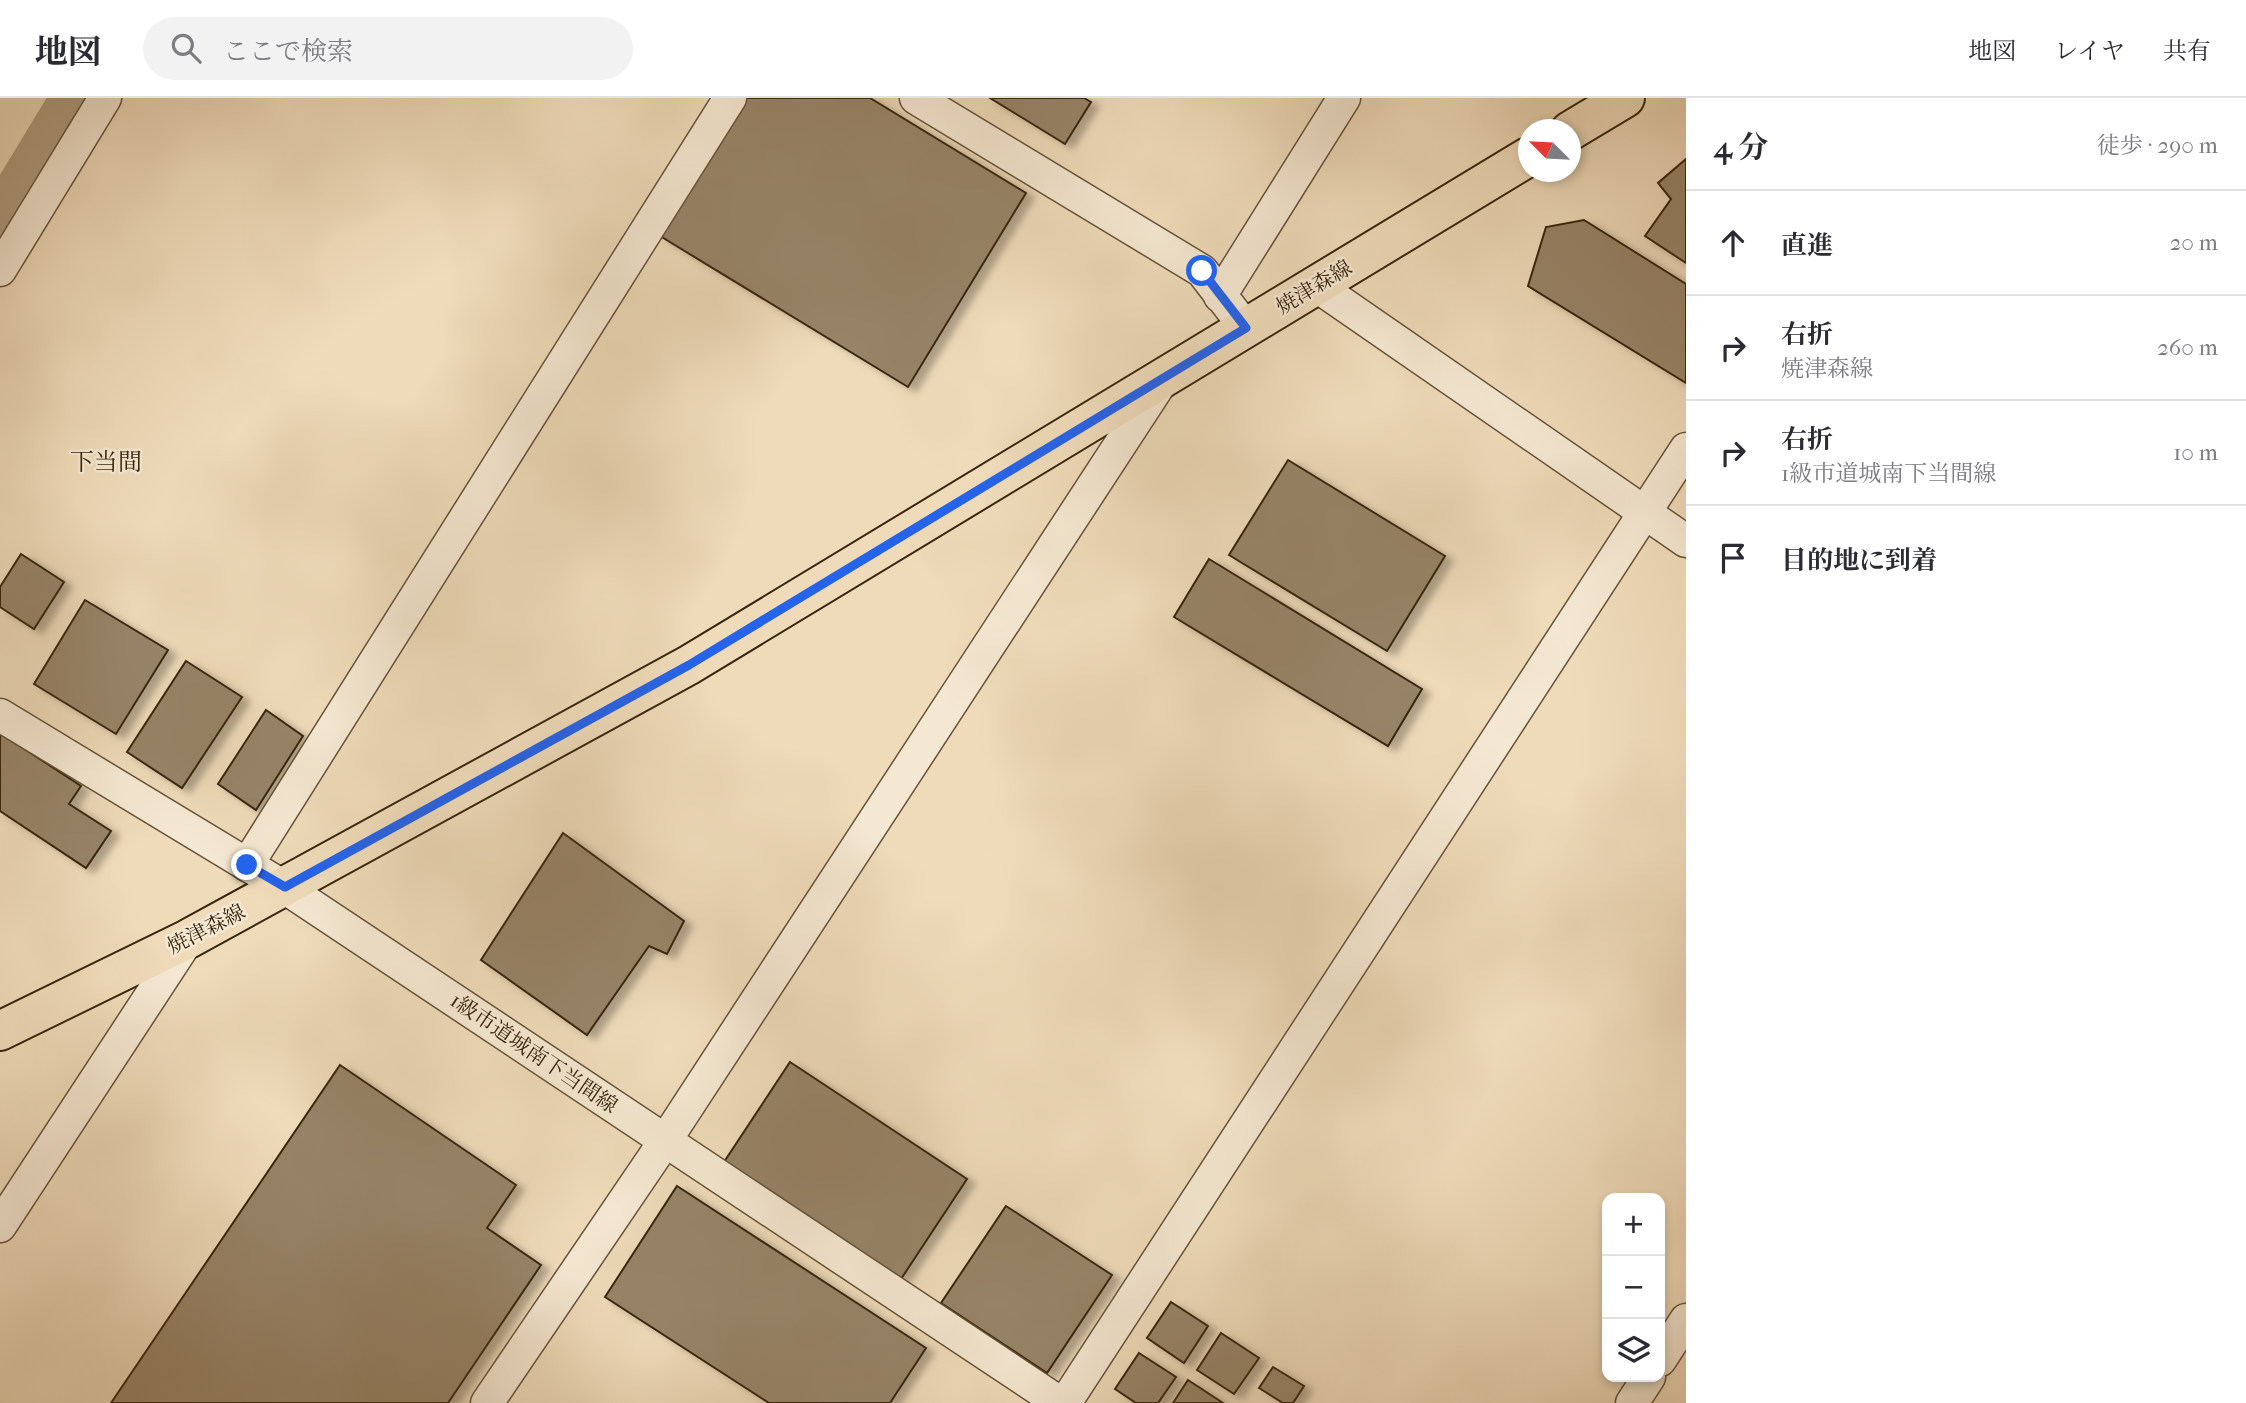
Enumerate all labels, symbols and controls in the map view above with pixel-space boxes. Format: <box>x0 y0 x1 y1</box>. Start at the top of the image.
search box <box>143 17 633 80</box>
icon: search <box>167 29 205 67</box>
text: 地図 <box>35 33 101 72</box>
text: ここで検索 <box>223 36 353 67</box>
text: 地図 <box>1968 37 2016 65</box>
text: レイヤ <box>2054 37 2125 65</box>
text: 共有 <box>2163 37 2211 65</box>
north arrow <box>1518 119 1581 182</box>
text: 4 分 <box>1714 130 1768 165</box>
text: 徒歩 · 290 m <box>2097 132 2218 159</box>
icon: ahead <box>1714 224 1752 262</box>
text: 20 m <box>2169 229 2218 256</box>
text: 直進 <box>1781 230 1833 261</box>
route start <box>1186 255 1217 286</box>
street label: 焼津森線 <box>1272 255 1356 319</box>
text: 右折 <box>1781 319 1833 350</box>
icon: right <box>1714 329 1752 367</box>
text: 260 m <box>2157 334 2218 361</box>
text: 焼津森線 <box>1781 355 1873 382</box>
text: 右折 <box>1781 424 1833 455</box>
icon: right <box>1714 434 1752 472</box>
text: 10 m <box>2173 439 2218 466</box>
district label: 下当間 <box>70 448 142 476</box>
text: 1級市道城南下当間線 <box>1781 460 1996 487</box>
icon: arrive <box>1714 539 1752 577</box>
text: 目的地に到着 <box>1781 545 1937 576</box>
route end <box>231 849 262 880</box>
street label: 焼津森線 <box>163 899 249 959</box>
street label: 1級市道城南下当間線 <box>446 988 622 1118</box>
map controls <box>1602 1193 1665 1382</box>
button: + <box>1602 1193 1665 1256</box>
button: − <box>1602 1256 1665 1319</box>
button: layers <box>1602 1319 1665 1382</box>

